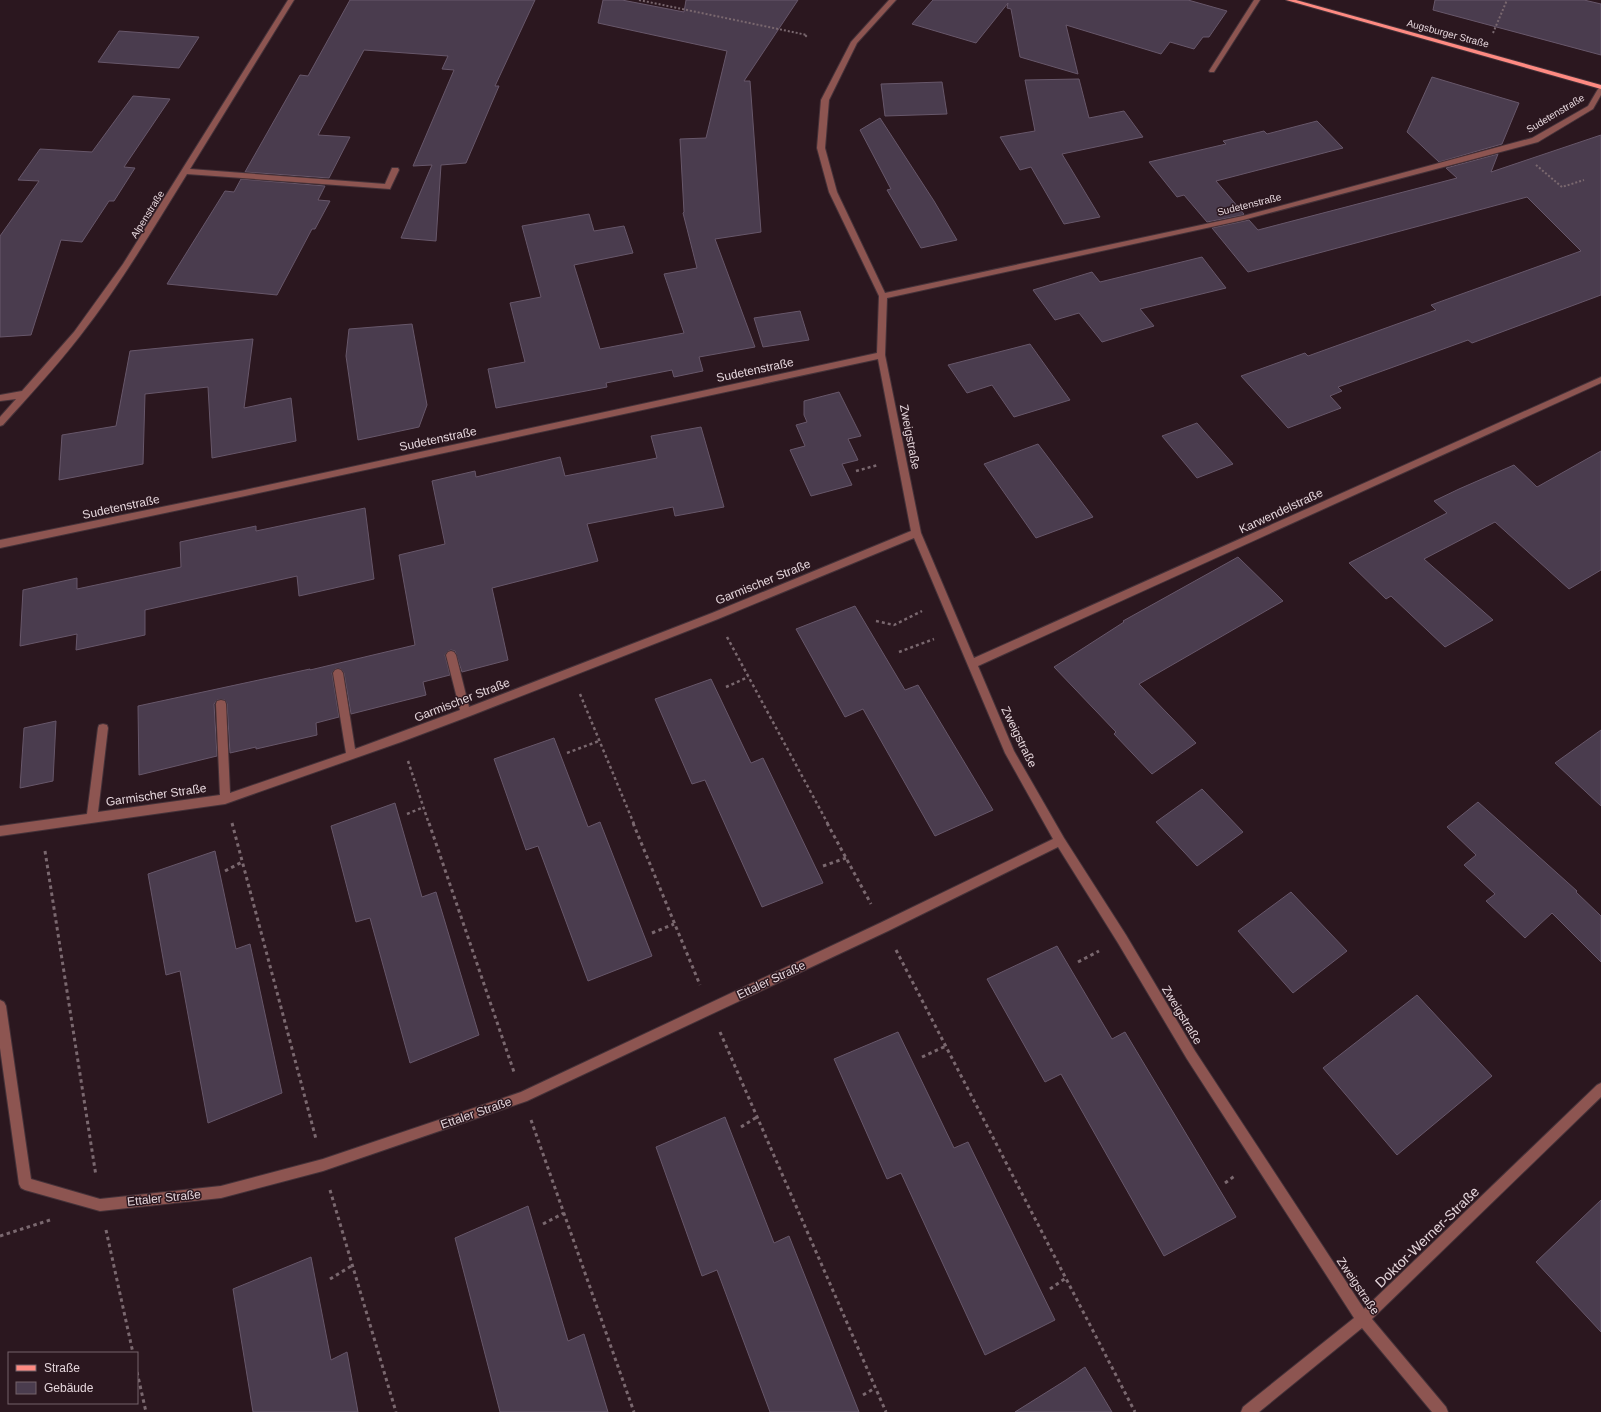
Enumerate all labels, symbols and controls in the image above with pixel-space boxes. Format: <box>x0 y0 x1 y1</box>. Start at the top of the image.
street label: Augsburger Straße <box>1406 17 1491 50</box>
street label: Sudetenstraße <box>1524 92 1587 135</box>
street label: Alpenstraße <box>128 188 167 240</box>
street label: Sudetenstraße <box>1216 191 1283 218</box>
street label: Sudetenstraße <box>715 355 795 385</box>
street label: Zweigstraße <box>897 403 923 471</box>
street label: Sudetenstraße <box>398 424 478 454</box>
street label: Karwendelstraße <box>1237 485 1325 537</box>
street label: Sudetenstraße <box>81 492 161 522</box>
street label: Garmischer Straße <box>713 556 813 607</box>
street label: Garmischer Straße <box>412 675 512 725</box>
street label: Zweigstraße <box>998 704 1040 770</box>
street label: Garmischer Straße <box>105 781 207 809</box>
street label: Ettaler Straße <box>734 958 808 1002</box>
street label: Zweigstraße <box>1159 983 1205 1047</box>
street label: Ettaler Straße <box>439 1094 514 1132</box>
street label: Doktor-Werner-Straße <box>1372 1183 1482 1291</box>
street label: Ettaler Straße <box>126 1187 202 1209</box>
street label: Zweigstraße <box>1334 1255 1382 1318</box>
legend <box>8 1352 138 1404</box>
text: Straße <box>44 1361 80 1375</box>
text: Gebäude <box>44 1381 94 1395</box>

